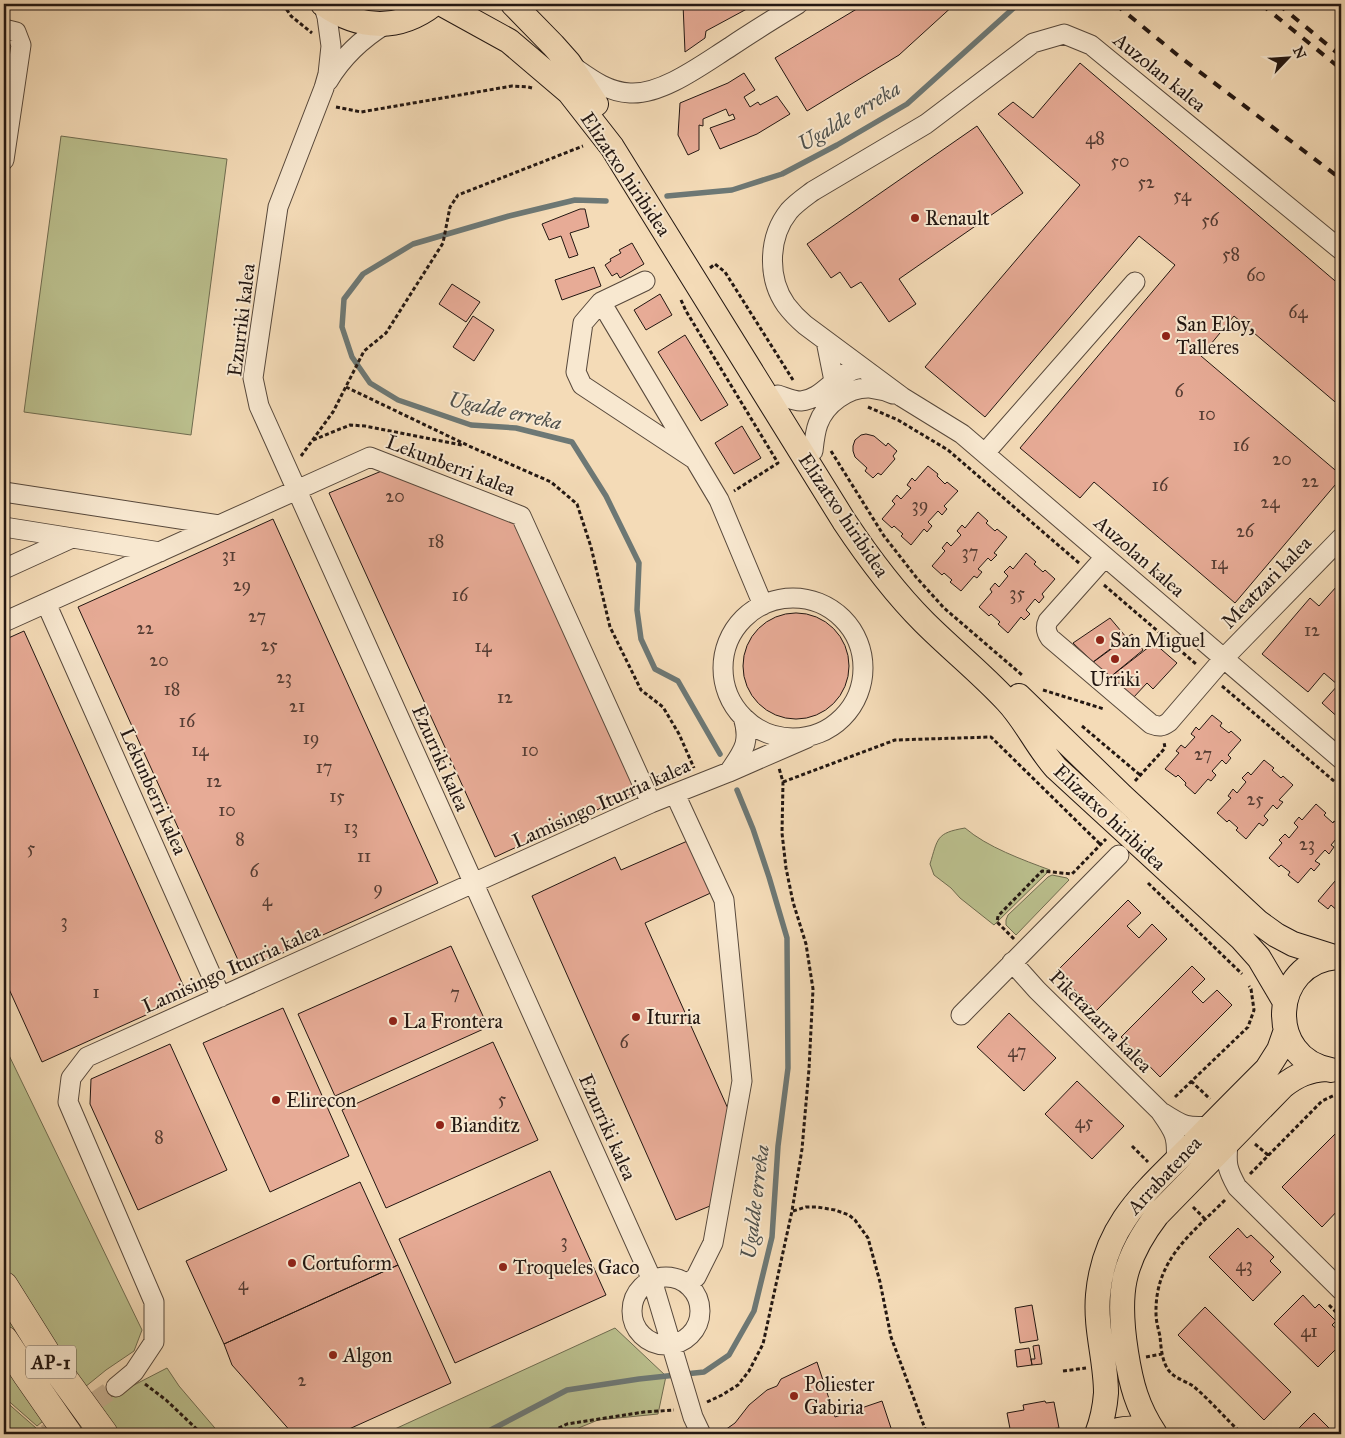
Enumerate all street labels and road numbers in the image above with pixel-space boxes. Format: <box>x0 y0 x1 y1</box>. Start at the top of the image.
street label: Auzolan kalea <box>1108 27 1212 117</box>
street label: Elizatxo hiribidea <box>576 107 677 241</box>
street label: Ezurriki kalea <box>222 262 260 378</box>
street label: Lekunberri kalea <box>383 429 519 501</box>
street label: Elizatxo hiribidea <box>794 448 895 582</box>
street label: Auzolan kalea <box>1089 510 1191 602</box>
street label: Meatzari kalea <box>1216 530 1316 633</box>
street label: Ezurriki kalea <box>407 701 475 815</box>
street label: Lekunberri kalea <box>115 724 193 859</box>
street label: Lamisingo Iturria kalea <box>508 753 694 854</box>
street label: Elizatxo hiribidea <box>1049 759 1171 875</box>
street label: Lamisingo Iturria kalea <box>138 918 324 1019</box>
street label: Piketazarra kalea <box>1045 965 1158 1078</box>
street label: Ezurriki kalea <box>574 1070 642 1184</box>
street label: Arrabatenea <box>1121 1131 1207 1220</box>
road number: AP-1 <box>26 1345 76 1378</box>

